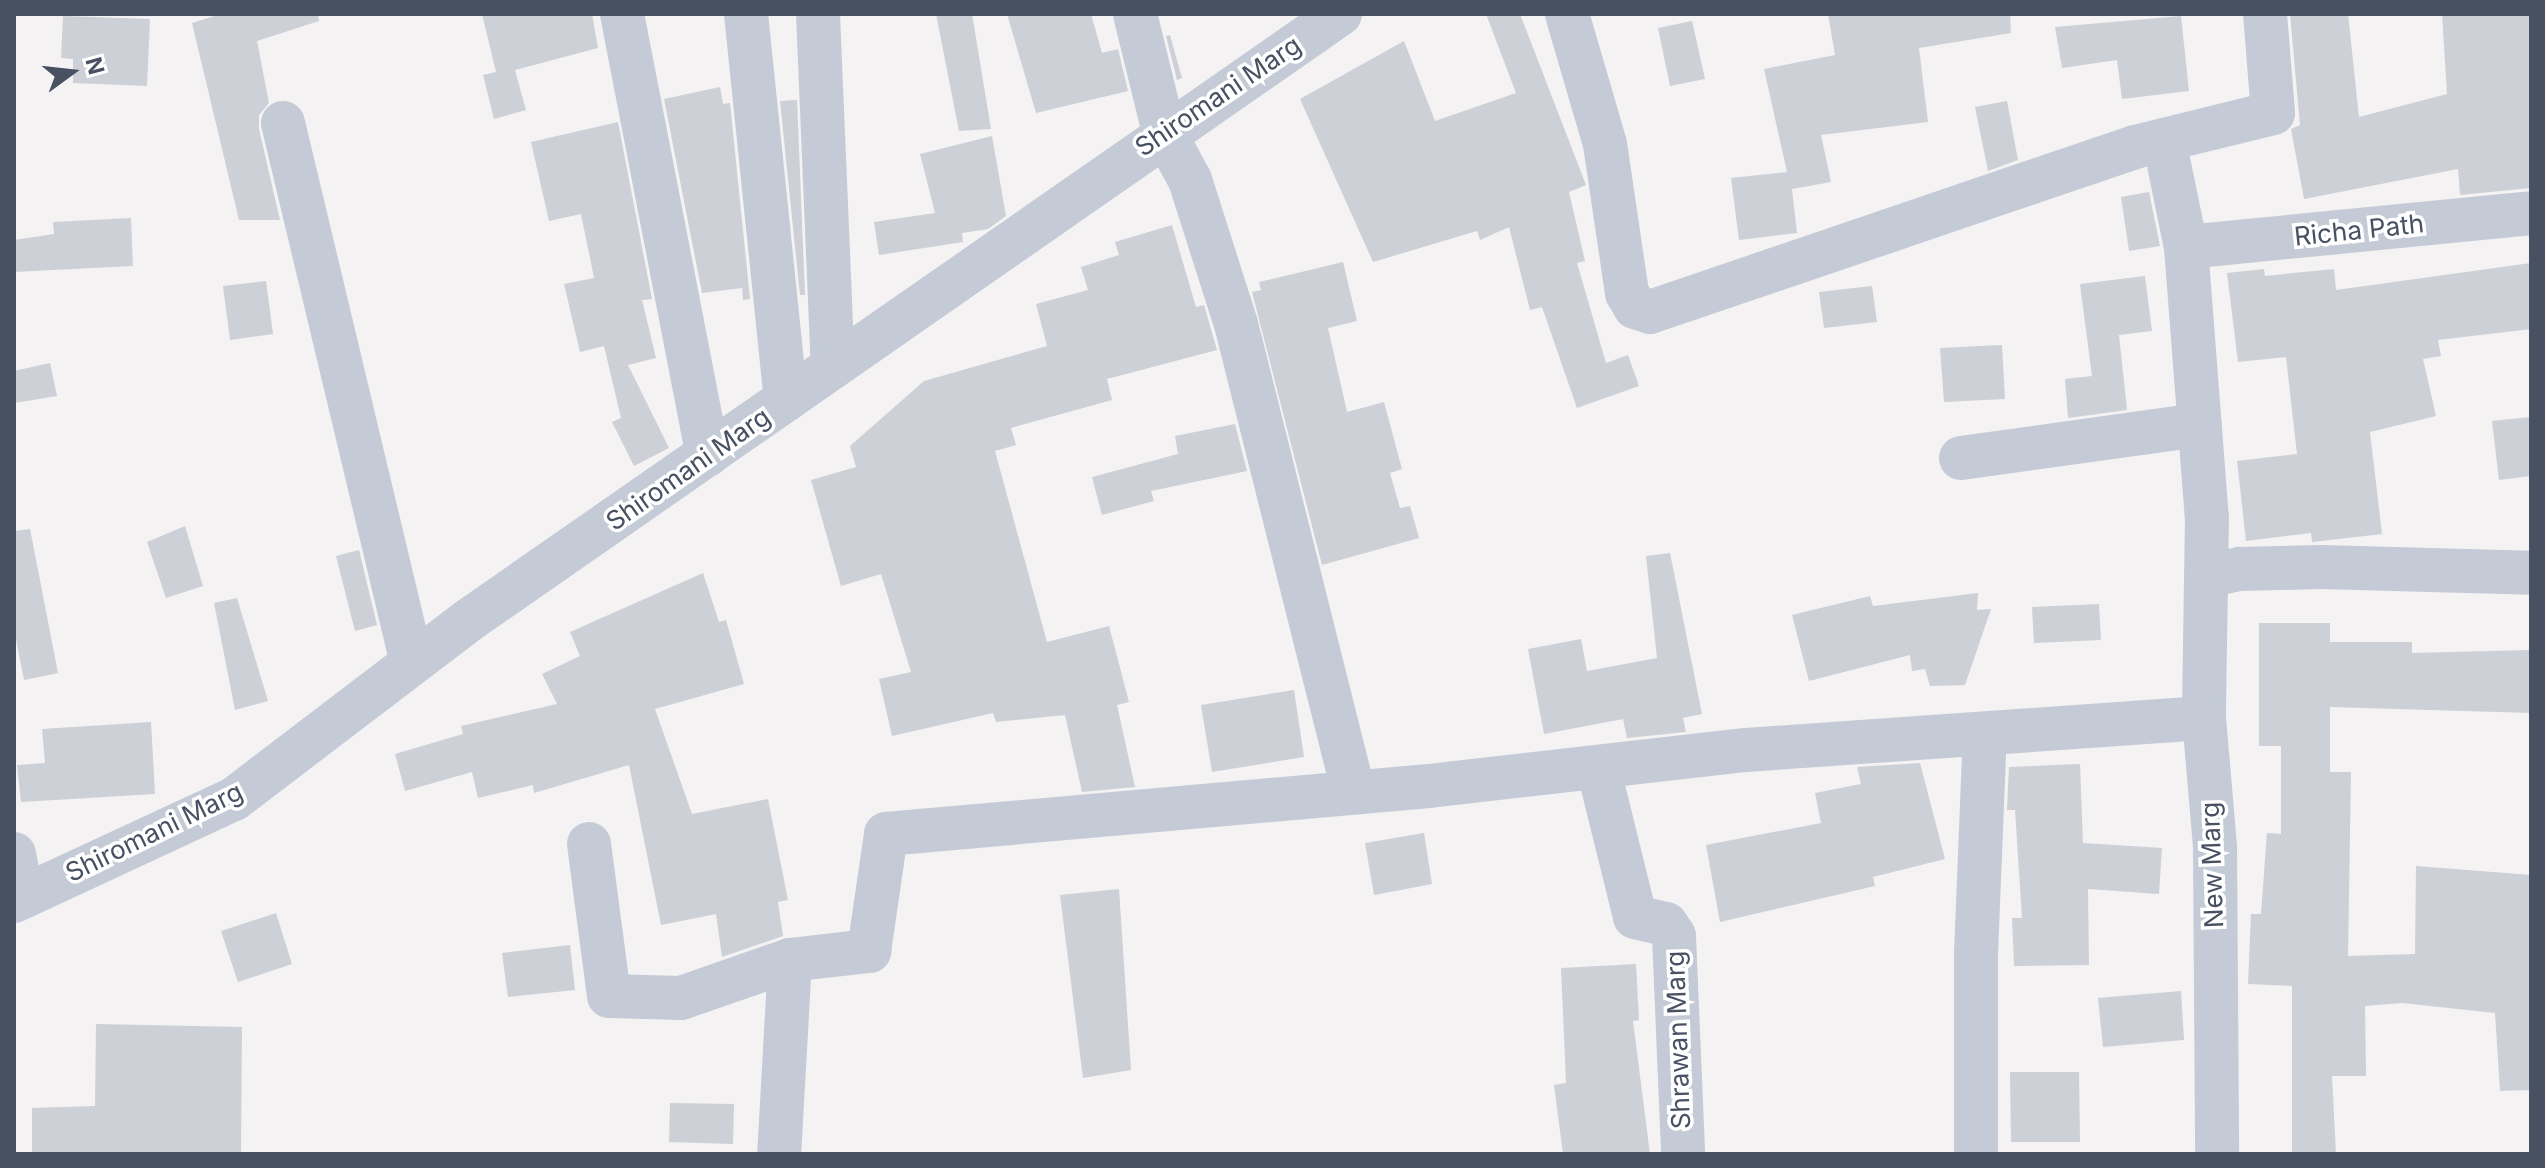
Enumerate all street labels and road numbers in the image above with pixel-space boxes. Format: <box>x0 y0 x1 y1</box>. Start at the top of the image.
street label: Shiromani Marg <box>1129 29 1307 163</box>
street label: Richa Path <box>2293 208 2425 252</box>
street label: Shiromani Marg <box>600 401 776 537</box>
street label: Shiromani Marg <box>60 776 248 888</box>
street label: New Marg <box>2194 801 2230 929</box>
street label: Shrawan Marg <box>1659 950 1697 1130</box>

